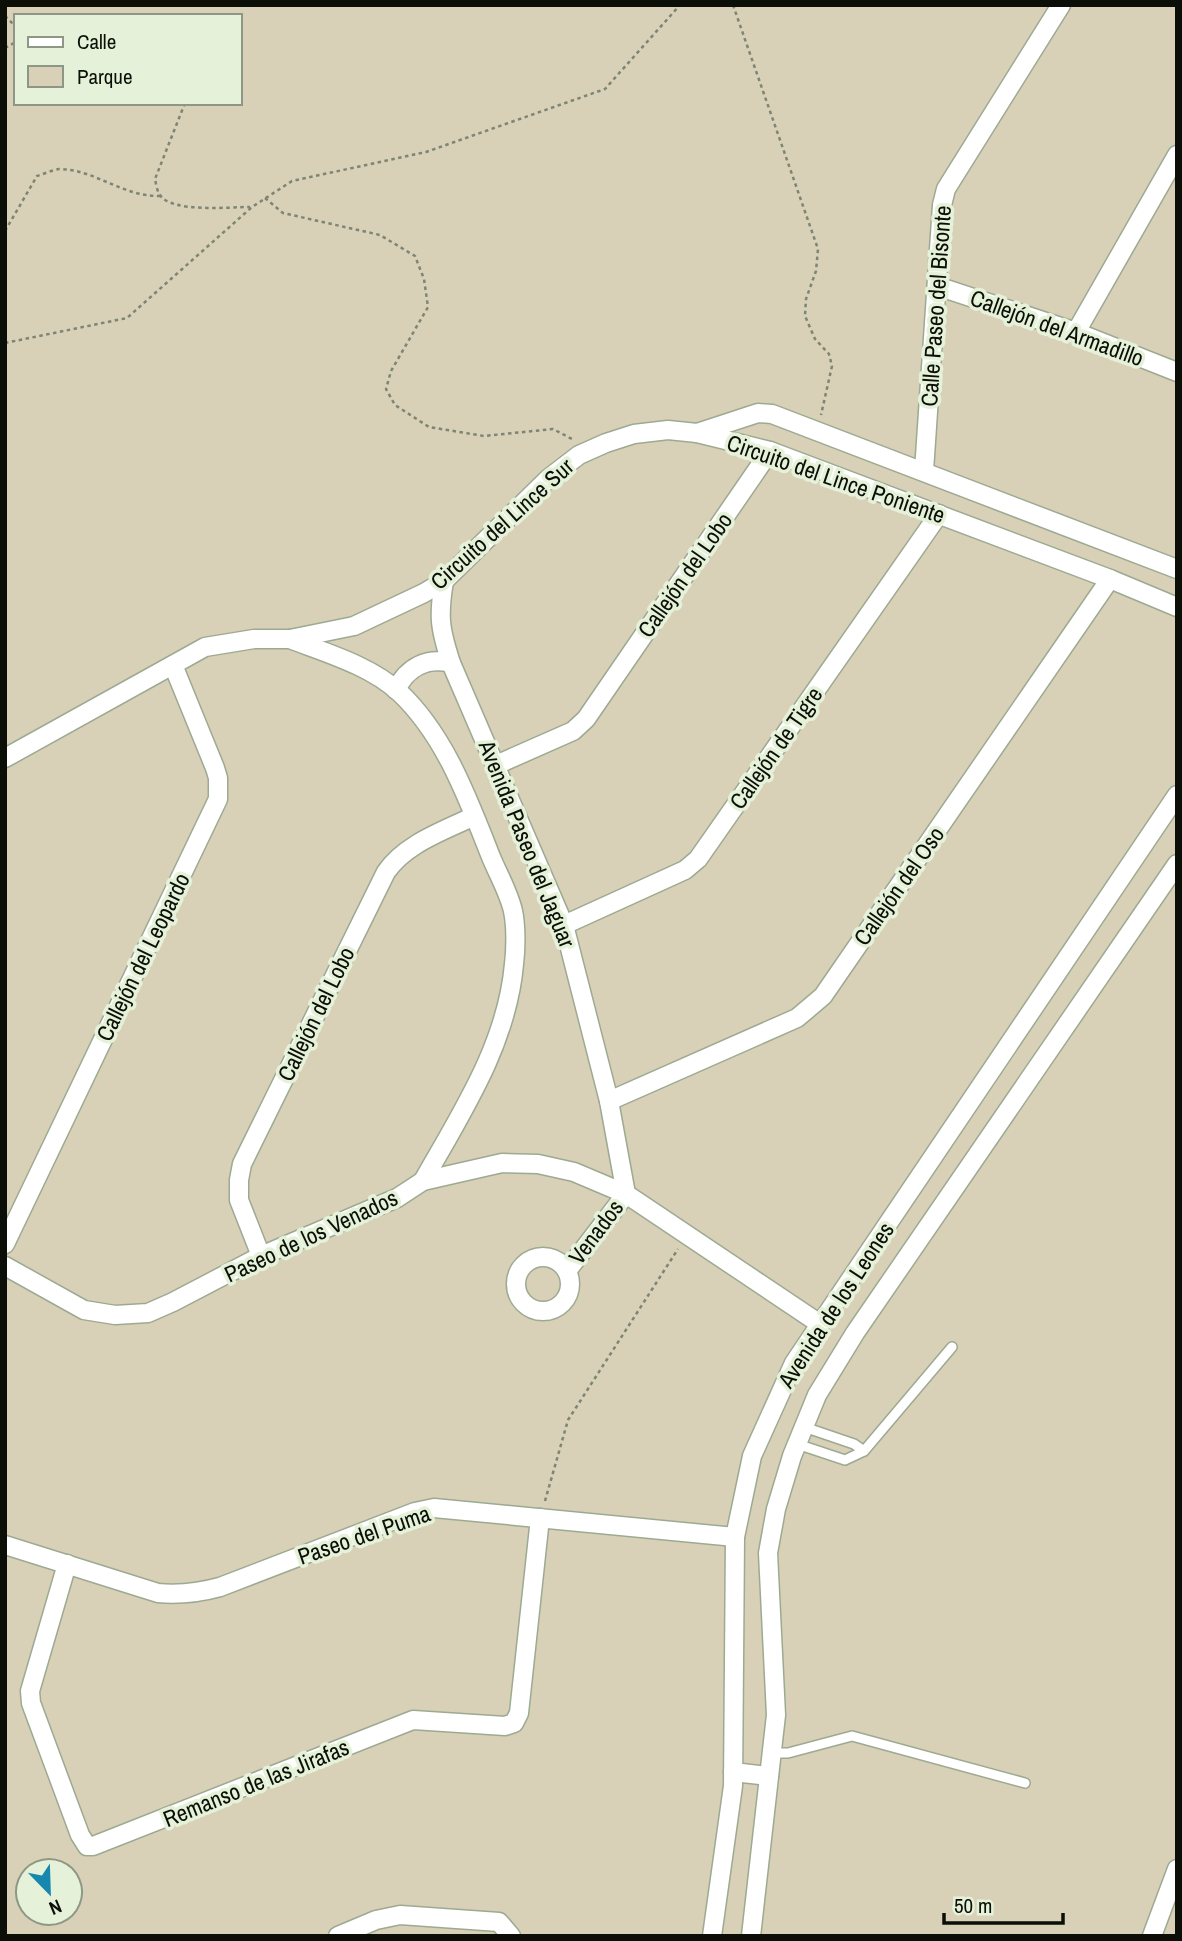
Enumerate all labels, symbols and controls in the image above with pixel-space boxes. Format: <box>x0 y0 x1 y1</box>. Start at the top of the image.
legend <box>14 14 242 105</box>
text: Calle <box>77 27 116 56</box>
text: Parque <box>77 62 133 91</box>
street label: Calle Paseo del Bisonte <box>913 204 958 407</box>
street label: Callejón del Armadillo <box>966 282 1148 373</box>
street label: Circuito del Lince Poniente <box>723 427 949 530</box>
street label: Circuito del Lince Sur <box>424 451 580 596</box>
street label: Callejón del Lobo <box>630 506 739 643</box>
street label: Callejón de Tigre <box>722 680 829 815</box>
street label: Avenida Paseo del Jaguar <box>471 735 583 953</box>
street label: Callejón del Oso <box>846 820 951 951</box>
street label: Callejón del Leopardo <box>88 868 197 1046</box>
street label: Callejón del Lobo <box>270 941 361 1086</box>
street label: Paseo de los Venados <box>219 1182 402 1289</box>
street label: Venados <box>561 1193 630 1270</box>
street label: Avenida de los Leones <box>770 1216 901 1394</box>
street label: Paseo del Puma <box>293 1497 435 1572</box>
street label: Remanso de las Jirafas <box>158 1731 353 1834</box>
north arrow <box>14 1857 84 1927</box>
scale bar <box>944 1882 1063 1926</box>
text: 50 m <box>954 1891 992 1920</box>
text: N <box>45 1893 66 1922</box>

